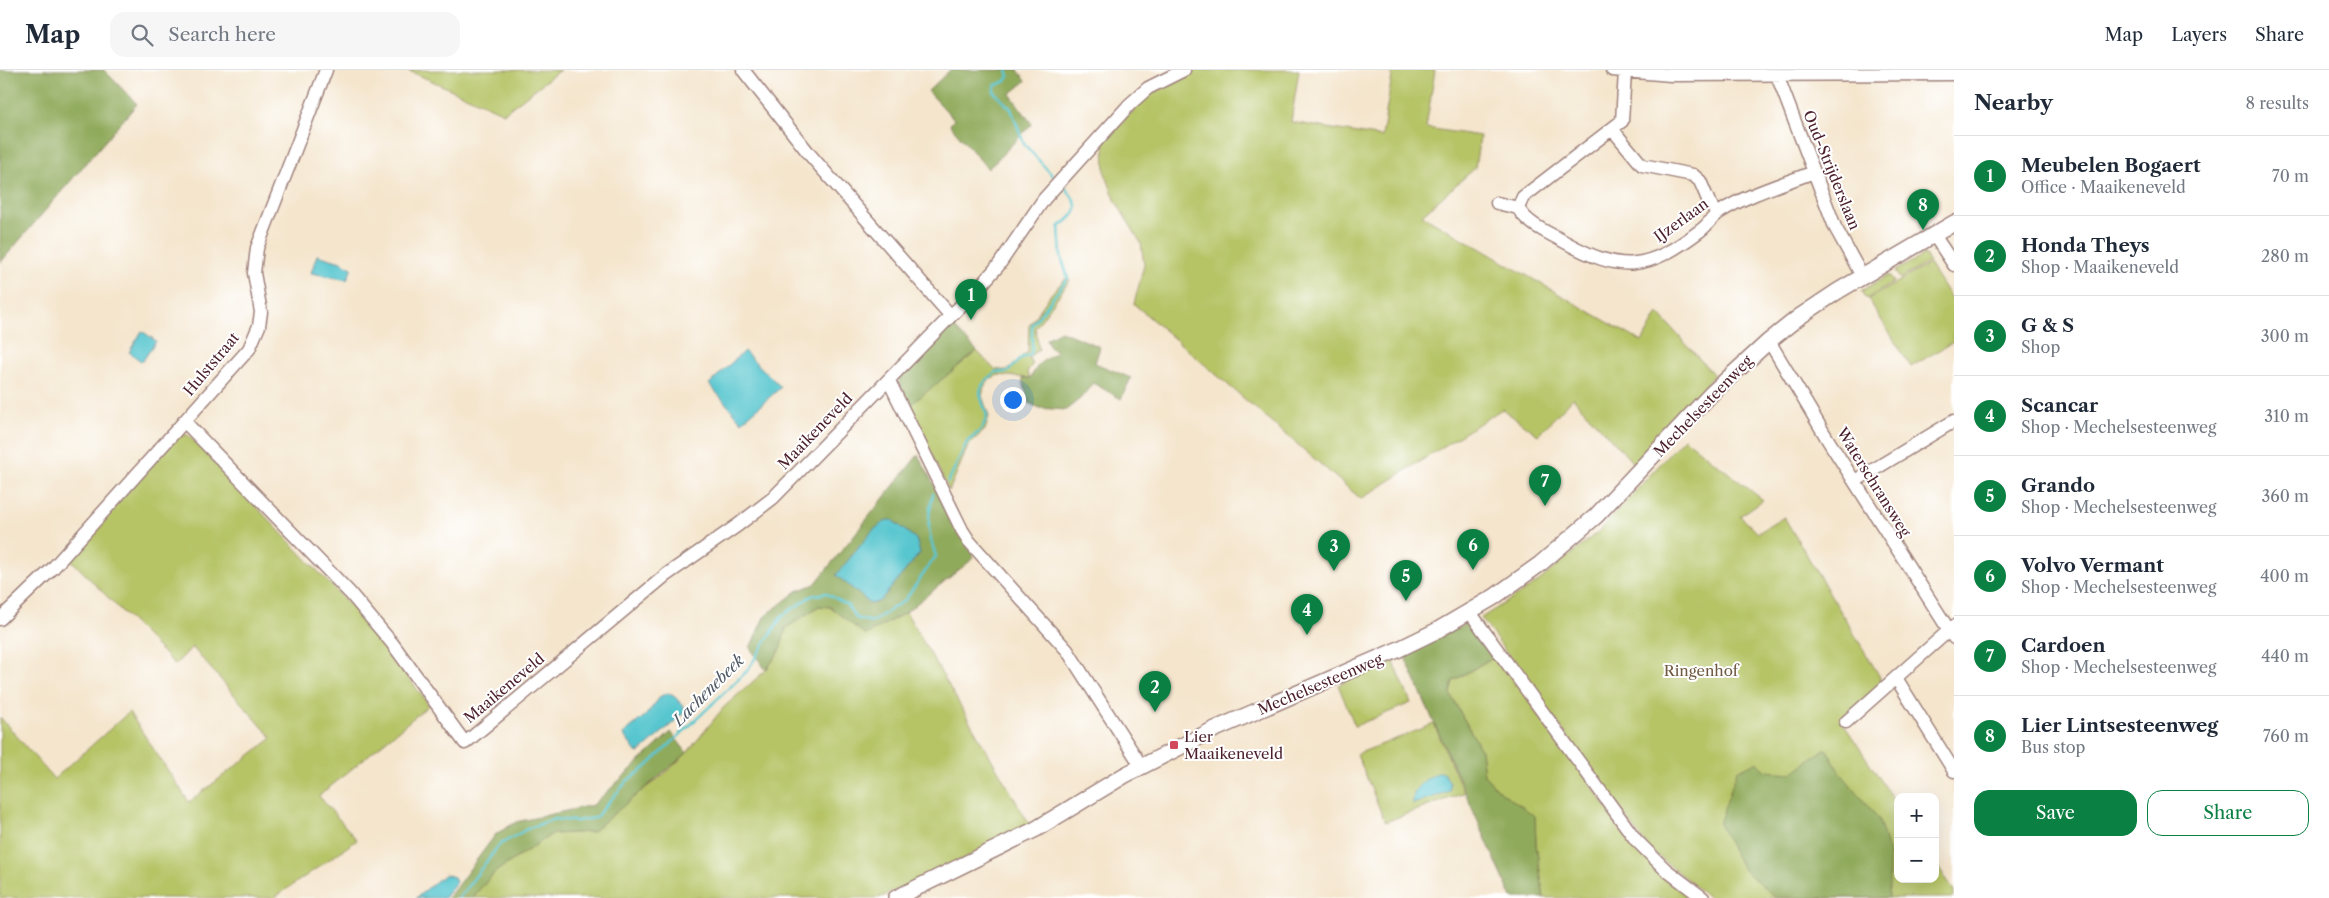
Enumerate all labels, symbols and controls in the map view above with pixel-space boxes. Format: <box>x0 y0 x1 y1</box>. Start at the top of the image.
search box <box>110 12 460 57</box>
text: Map <box>25 20 80 49</box>
icon: search <box>128 21 156 49</box>
text: Search here <box>168 23 276 46</box>
text: Map <box>2105 24 2143 46</box>
text: Layers <box>2171 24 2227 46</box>
text: Share <box>2255 24 2304 46</box>
text: Nearby <box>1974 90 2053 115</box>
text: 8 results <box>2246 93 2309 113</box>
street label: Oud-Strijderslaan <box>1799 107 1865 233</box>
text: Meubelen Bogaert <box>2021 154 2201 177</box>
text: 1 <box>1986 166 1994 186</box>
text: 70 m <box>2272 166 2309 186</box>
text: Office · Maaikeneveld <box>2021 177 2186 197</box>
pin: 8 <box>1907 189 1939 230</box>
street label: IJzerlaan <box>1650 193 1713 246</box>
text: Honda Theys <box>2021 234 2150 257</box>
text: 2 <box>1985 246 1995 266</box>
text: 280 m <box>2261 246 2309 266</box>
text: Shop · Maaikeneveld <box>2021 257 2179 277</box>
pin: 1 <box>955 279 987 320</box>
text: G & S <box>2021 314 2074 337</box>
text: 3 <box>1985 326 1995 346</box>
text: 300 m <box>2261 326 2309 346</box>
street label: Hulststraat <box>179 328 244 400</box>
text: Shop <box>2021 337 2060 357</box>
street label: Mechelsesteenweg <box>1650 351 1756 461</box>
your location <box>1000 387 1026 413</box>
street label: Maaikeneveld <box>774 389 856 473</box>
text: Scancar <box>2021 394 2098 417</box>
text: 4 <box>1985 406 1995 426</box>
text: 310 m <box>2264 406 2309 426</box>
text: Shop · Mechelsesteenweg <box>2021 417 2216 437</box>
street label: Waterschransweg <box>1832 423 1915 540</box>
pin: 7 <box>1529 465 1561 506</box>
text: Grando <box>2021 474 2095 497</box>
text: 5 <box>1986 486 1994 506</box>
text: 360 m <box>2262 486 2309 506</box>
text: Shop · Mechelsesteenweg <box>2021 497 2216 517</box>
pin: 6 <box>1457 529 1489 570</box>
pin: 3 <box>1318 530 1350 571</box>
text: Volvo Vermant <box>2021 554 2164 577</box>
pin: 5 <box>1390 560 1422 601</box>
text: 6 <box>1985 566 1995 586</box>
text: 400 m <box>2260 566 2309 586</box>
text: Shop · Mechelsesteenweg <box>2021 577 2216 597</box>
pin: 4 <box>1291 594 1323 635</box>
text: Cardoen <box>2021 634 2105 657</box>
text: 7 <box>1986 646 1994 666</box>
text: 440 m <box>2261 646 2309 666</box>
street label: Maaikeneveld <box>460 649 548 727</box>
street label: Mechelsesteenweg <box>1255 649 1386 719</box>
water label: Lachenebeek <box>667 650 748 731</box>
text: Shop · Mechelsesteenweg <box>2021 657 2216 677</box>
park label: Ringenhof <box>1664 661 1740 680</box>
pin: 2 <box>1139 671 1171 712</box>
text: Lier Lintsesteenweg <box>2021 714 2218 737</box>
text: 8 <box>1985 726 1995 746</box>
text: 760 m <box>2263 726 2309 746</box>
place label: Lier Maaikeneveld <box>1184 727 1283 763</box>
text: Bus stop <box>2021 737 2085 757</box>
marker: Lier Maaikeneveld <box>1168 739 1180 751</box>
button: Save <box>1974 790 2137 836</box>
button: Share <box>2147 790 2309 836</box>
map controls <box>1894 793 1939 883</box>
button: + <box>1894 793 1939 838</box>
button: − <box>1894 838 1939 883</box>

